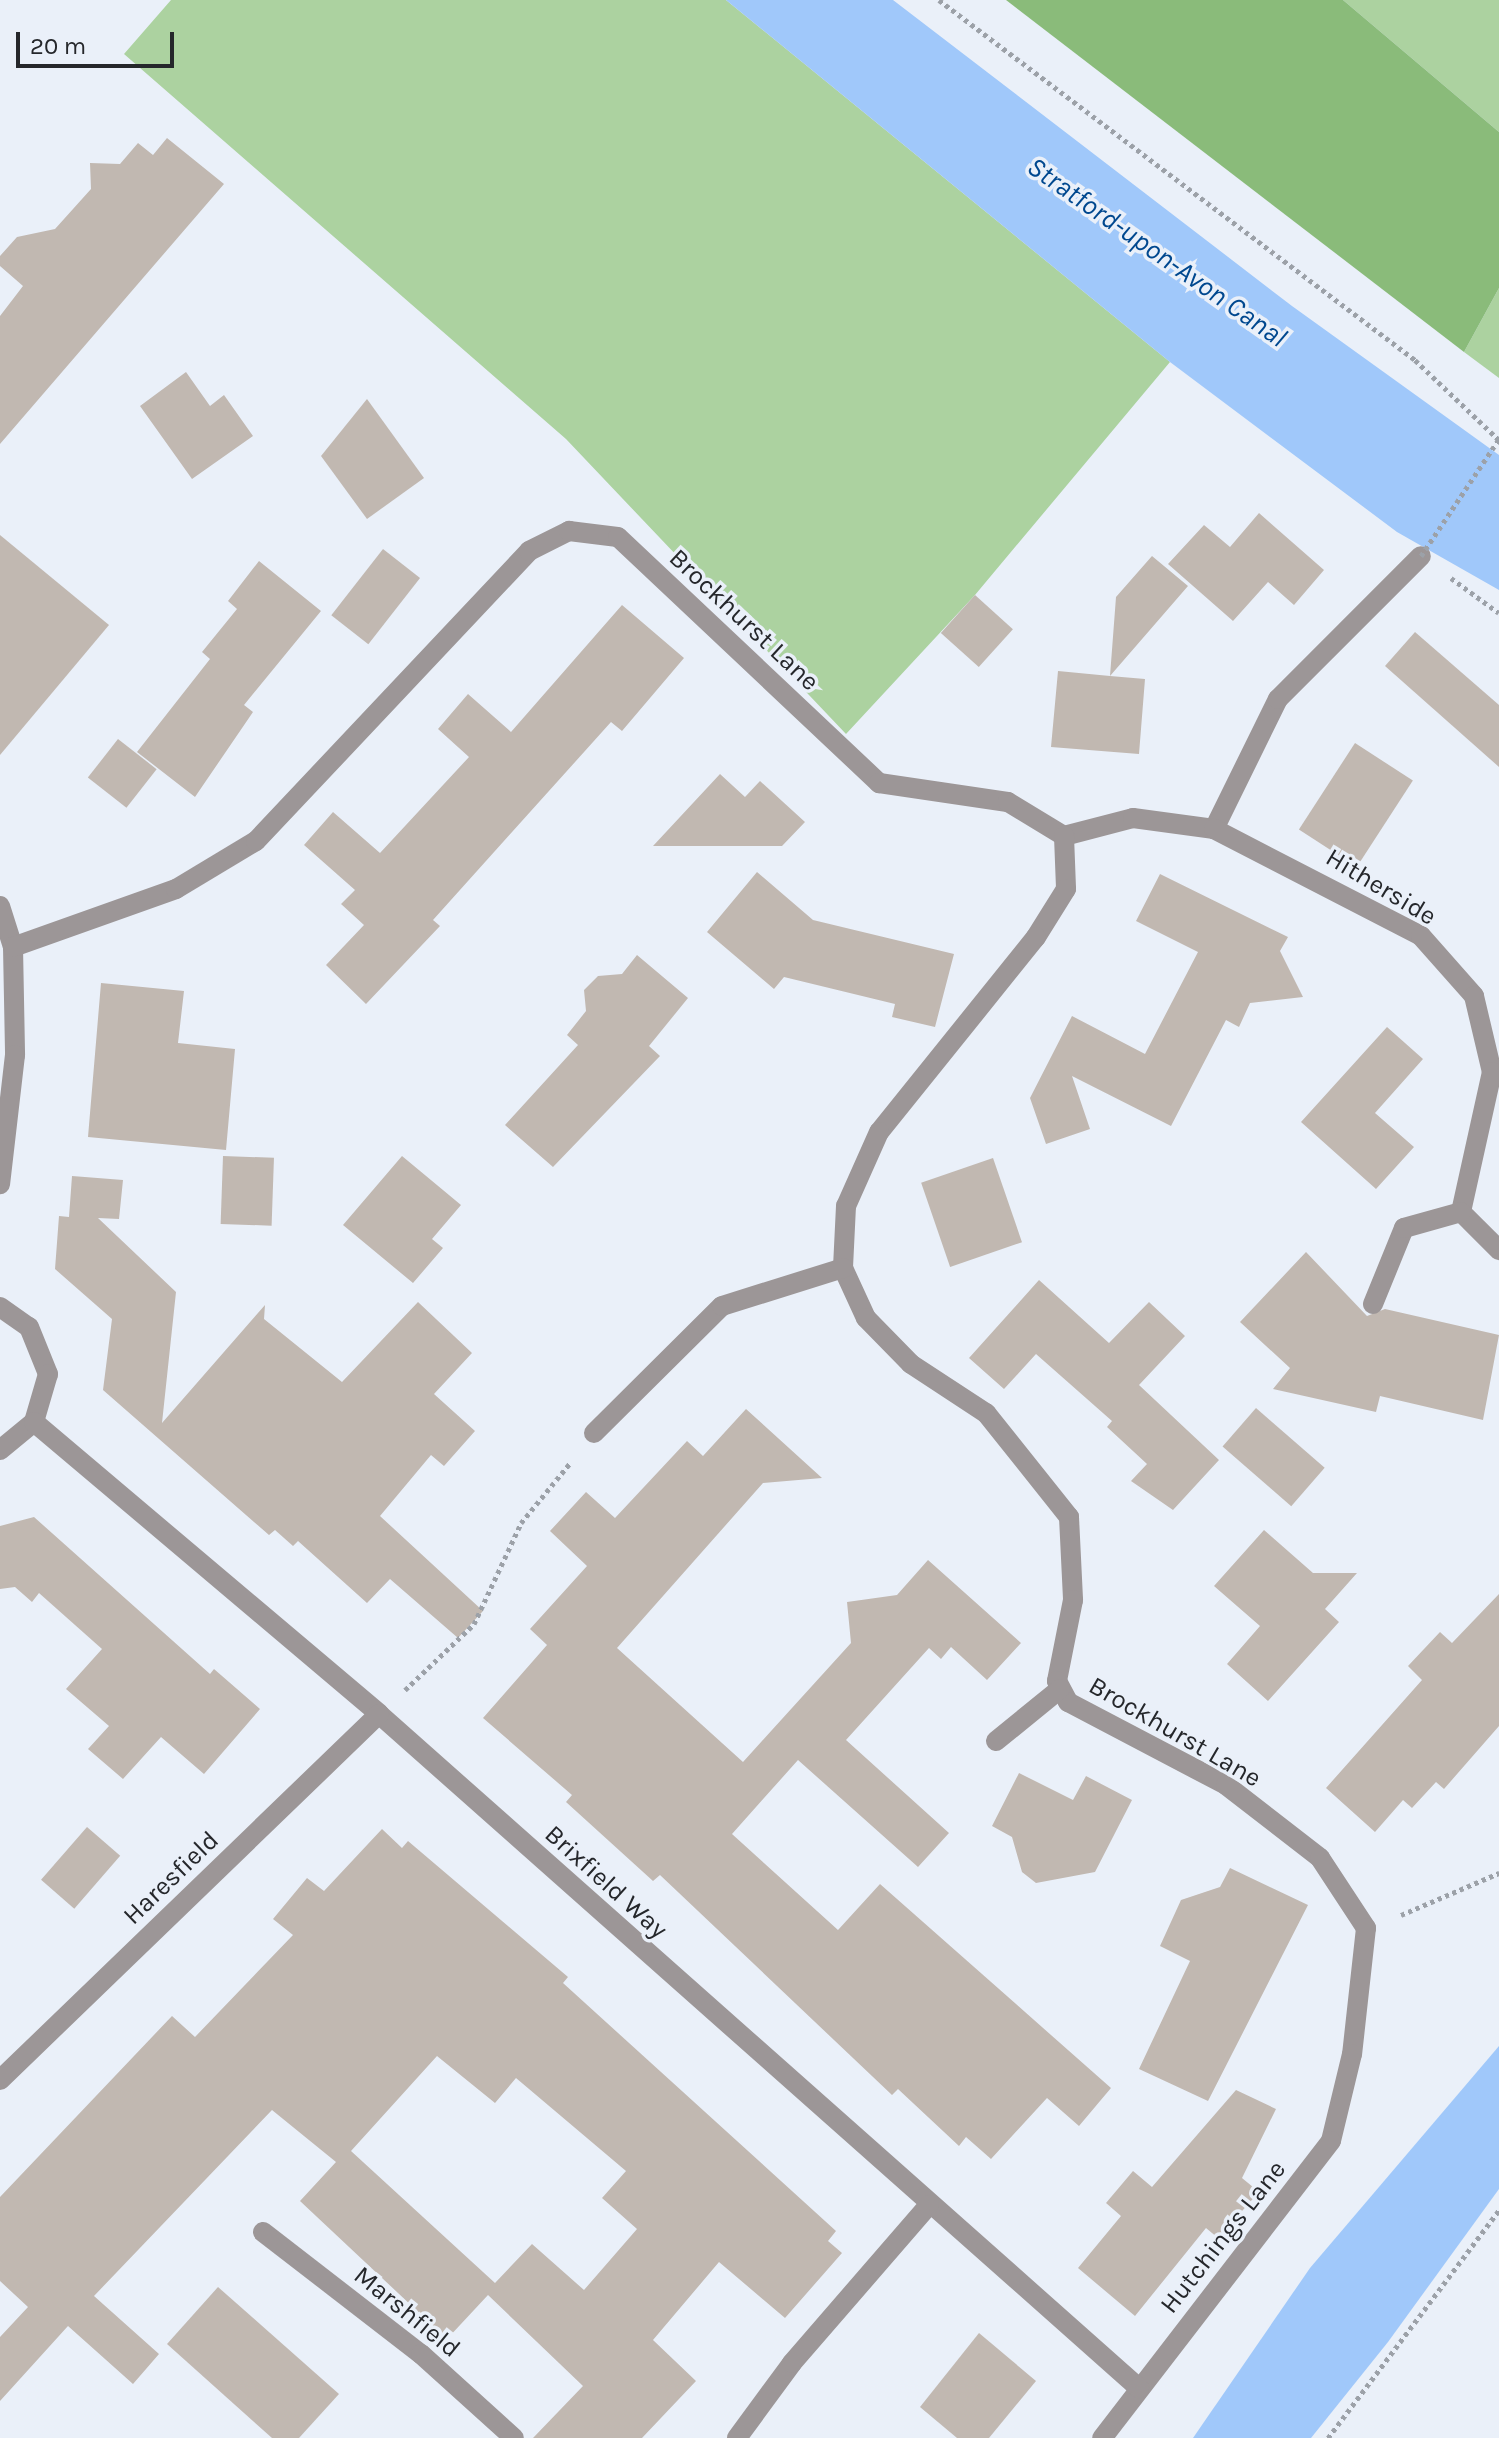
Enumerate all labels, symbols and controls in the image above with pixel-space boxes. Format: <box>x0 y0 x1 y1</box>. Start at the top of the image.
scale bar <box>20 16 178 66</box>
text: 20 m <box>30 32 86 60</box>
water label: Stratford-upon-Avon Canal <box>1021 150 1293 354</box>
street label: Brockhurst Lane <box>662 543 826 697</box>
street label: Hitherside <box>1320 842 1442 932</box>
street label: Brockhurst Lane <box>1083 1670 1267 1794</box>
street label: Brixfield Way <box>538 1819 674 1945</box>
street label: Haresfield <box>117 1825 225 1931</box>
street label: Hutchings Lane <box>1154 2154 1292 2320</box>
street label: Marshfield <box>348 2260 466 2364</box>

